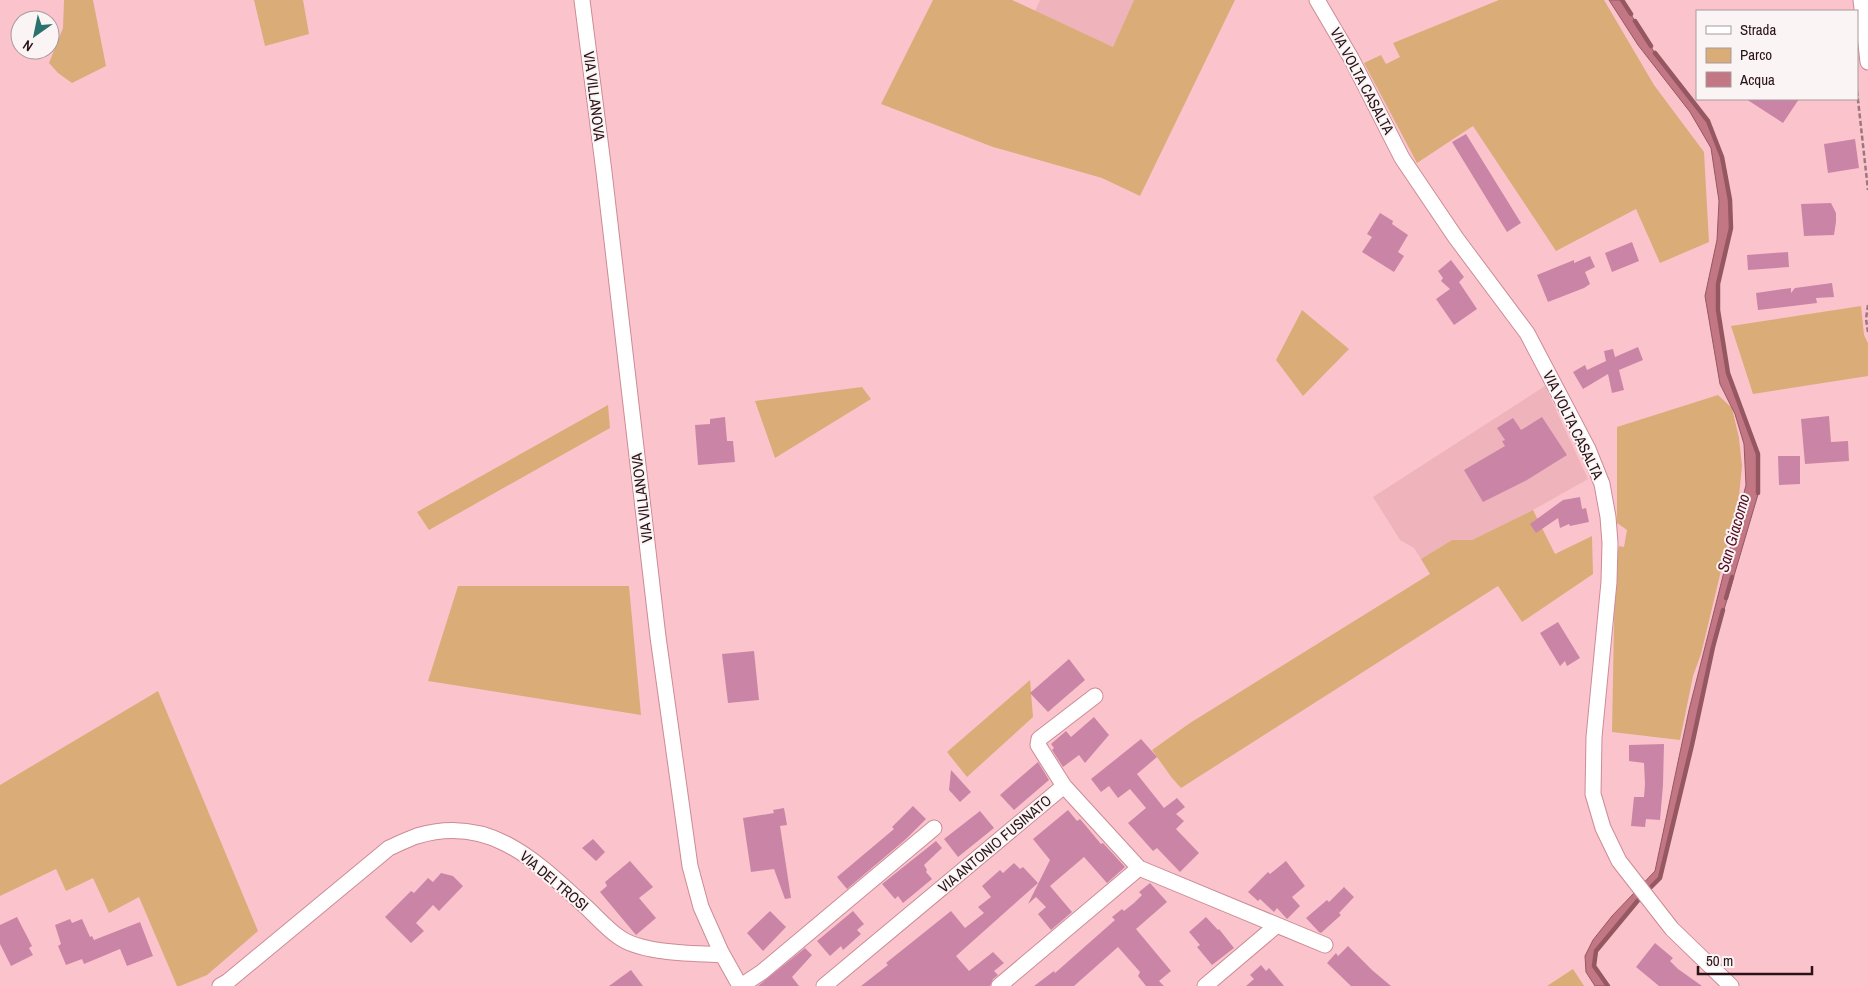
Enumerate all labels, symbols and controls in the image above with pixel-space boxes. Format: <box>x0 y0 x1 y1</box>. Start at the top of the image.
north arrow <box>10 10 60 60</box>
legend <box>1696 10 1858 100</box>
text: Strada <box>1740 19 1776 40</box>
street label: VIA VOLTA CASALTA <box>1325 24 1400 139</box>
text: N <box>20 36 36 56</box>
text: Parco <box>1740 44 1772 65</box>
street label: VIA VILLANOVA <box>579 50 611 143</box>
text: Acqua <box>1739 69 1775 90</box>
street label: VIA VOLTA CASALTA <box>1538 367 1609 483</box>
street label: VIA VILLANOVA <box>625 451 657 544</box>
water label: San Giacomo <box>1711 491 1755 575</box>
street label: VIA ANTONIO FUSINATO <box>933 790 1056 897</box>
street label: VIA DEI TROSI <box>515 846 593 916</box>
scale bar <box>1698 944 1812 976</box>
text: 50 m <box>1706 950 1733 971</box>

